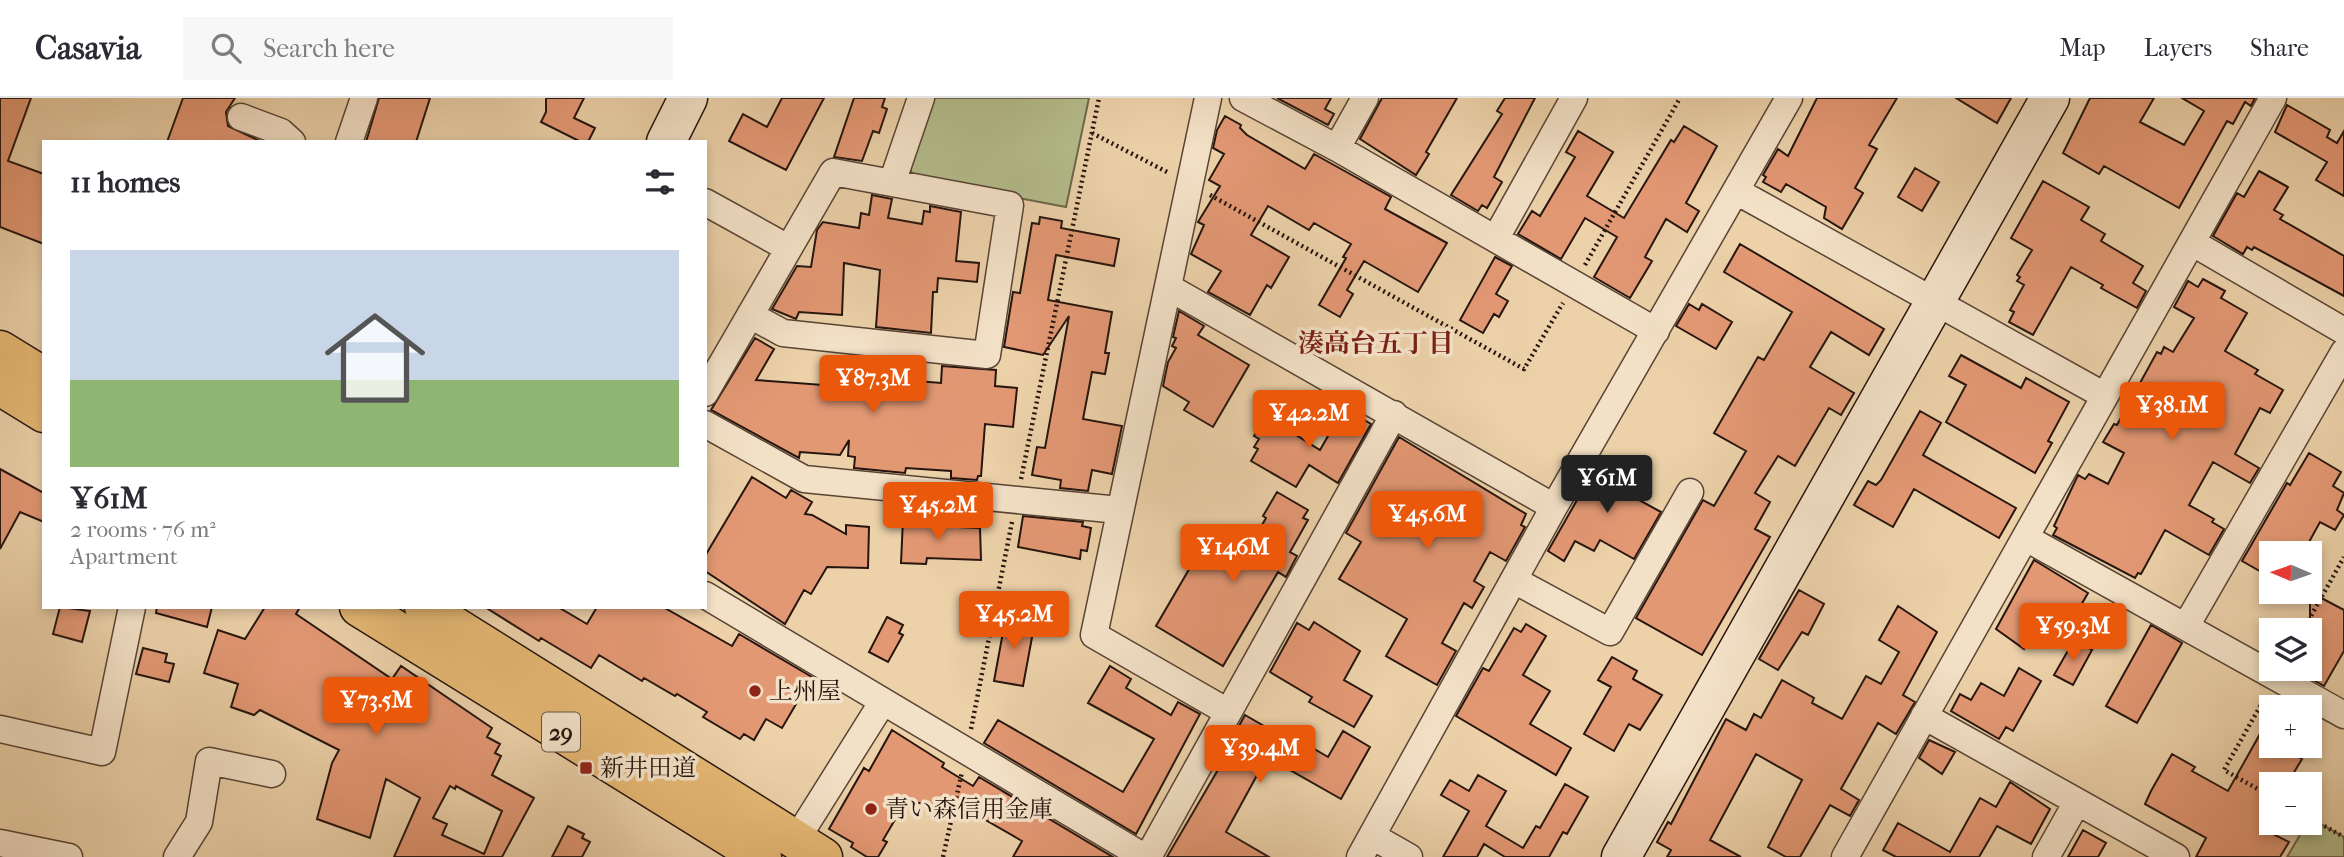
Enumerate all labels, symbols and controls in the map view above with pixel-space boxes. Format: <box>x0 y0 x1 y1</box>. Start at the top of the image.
search box <box>183 17 673 80</box>
text: Casavia <box>35 29 141 68</box>
icon: search <box>207 29 245 67</box>
text: Search here <box>263 33 395 64</box>
text: Map <box>2060 34 2106 62</box>
text: Layers <box>2144 34 2212 62</box>
text: Share <box>2250 34 2309 62</box>
icon: filters <box>641 163 679 201</box>
text: 11 homes <box>70 165 180 200</box>
icon: home <box>312 295 438 421</box>
district label: 湊高台五丁目 <box>1298 328 1454 359</box>
pin: ¥87.3M <box>816 356 930 415</box>
text: ¥87.3M <box>835 364 911 391</box>
pin: ¥38.1M <box>2115 382 2229 442</box>
pin: ¥42.2M <box>1252 390 1366 450</box>
text: ¥38.1M <box>2136 391 2208 418</box>
text: ¥42.2M <box>1269 399 1349 426</box>
pin: ¥61M <box>1566 456 1648 515</box>
text: ¥61M <box>1577 464 1637 491</box>
text: ¥61M <box>70 481 148 516</box>
pin: ¥45.2M <box>881 482 995 542</box>
text: ¥45.2M <box>899 491 977 518</box>
pin: ¥45.6M <box>1370 491 1484 551</box>
text: ¥45.6M <box>1388 500 1466 527</box>
text: 2 rooms · 76 m² <box>70 516 216 543</box>
pin: ¥146M <box>1184 524 1282 584</box>
text: ¥146M <box>1196 533 1270 560</box>
north arrow <box>2259 541 2322 604</box>
map controls <box>2259 541 2322 835</box>
text: Apartment <box>70 543 178 570</box>
pin: ¥45.2M <box>957 592 1071 651</box>
text: ¥45.2M <box>975 600 1053 627</box>
pin: ¥59.3M <box>2016 603 2130 663</box>
text: ¥59.3M <box>2036 612 2110 639</box>
button: layers <box>2259 618 2322 681</box>
place label: 上州屋 <box>769 677 841 705</box>
pin: ¥73.5M <box>319 678 433 737</box>
marker: 上州屋 <box>747 683 763 699</box>
text: ¥73.5M <box>340 686 412 713</box>
button: + <box>2259 695 2322 758</box>
road number: 29 <box>542 712 580 752</box>
pin: ¥39.4M <box>1203 726 1317 785</box>
text: ¥39.4M <box>1220 734 1300 761</box>
place label: 新井田道 <box>600 754 696 782</box>
marker: 新井田道 <box>578 760 594 776</box>
button: − <box>2259 772 2322 835</box>
place label: 青い森信用金庫 <box>885 795 1053 823</box>
marker: 青い森信用金庫 <box>863 801 879 817</box>

